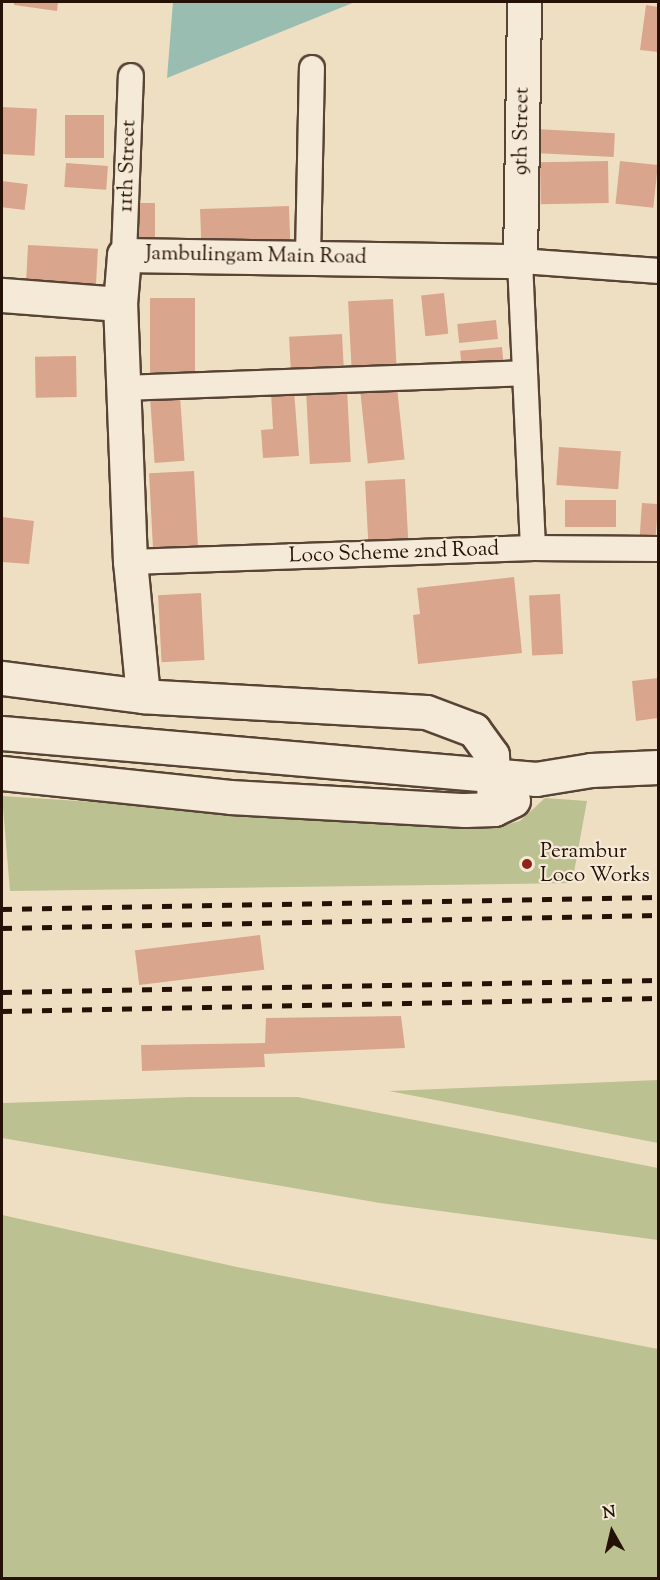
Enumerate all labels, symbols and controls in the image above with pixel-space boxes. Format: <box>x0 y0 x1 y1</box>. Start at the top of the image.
street label: 9th Street <box>509 87 535 175</box>
street label: 11th Street <box>114 119 142 213</box>
street label: Jambulingam Main Road <box>145 241 367 271</box>
street label: Loco Scheme 2nd Road <box>288 537 500 569</box>
place label: Perambur Loco Works <box>540 839 650 889</box>
marker: Perambur Loco Works <box>518 855 536 873</box>
text: N <box>601 1501 617 1526</box>
north arrow <box>582 1502 642 1562</box>

